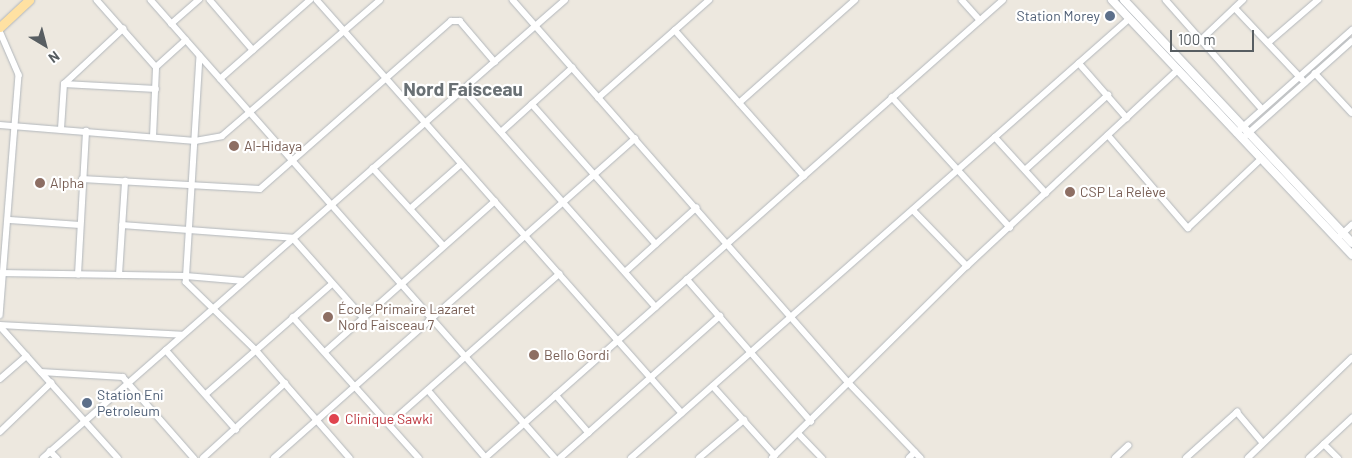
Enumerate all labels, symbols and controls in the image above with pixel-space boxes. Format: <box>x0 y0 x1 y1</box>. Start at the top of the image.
place label: Station Morey <box>1017 8 1100 24</box>
marker: Station Morey <box>1104 10 1116 22</box>
north arrow <box>20 20 70 70</box>
scale bar <box>1172 20 1256 52</box>
text: 100 m <box>1178 30 1216 48</box>
text: N <box>45 48 63 67</box>
district label: Nord Faisceau <box>403 78 523 100</box>
place label: Al-Hidaya <box>244 138 302 154</box>
marker: Al-Hidaya <box>228 140 240 152</box>
place label: Alpha <box>50 175 84 191</box>
marker: Alpha <box>34 177 46 189</box>
place label: CSP La Relève <box>1080 184 1166 200</box>
marker: CSP La Relève <box>1064 186 1076 198</box>
place label: École Primaire Lazaret Nord Faisceau 7 <box>338 301 475 334</box>
marker: École Primaire Lazaret Nord Faisceau 7 <box>322 311 334 323</box>
place label: Bello Gordi <box>544 347 610 363</box>
marker: Bello Gordi <box>528 349 540 361</box>
place label: Station Eni Petroleum <box>97 387 164 420</box>
marker: Station Eni Petroleum <box>81 397 93 409</box>
place label: Clinique Sawki <box>345 411 433 427</box>
marker: Clinique Sawki <box>327 412 341 426</box>

